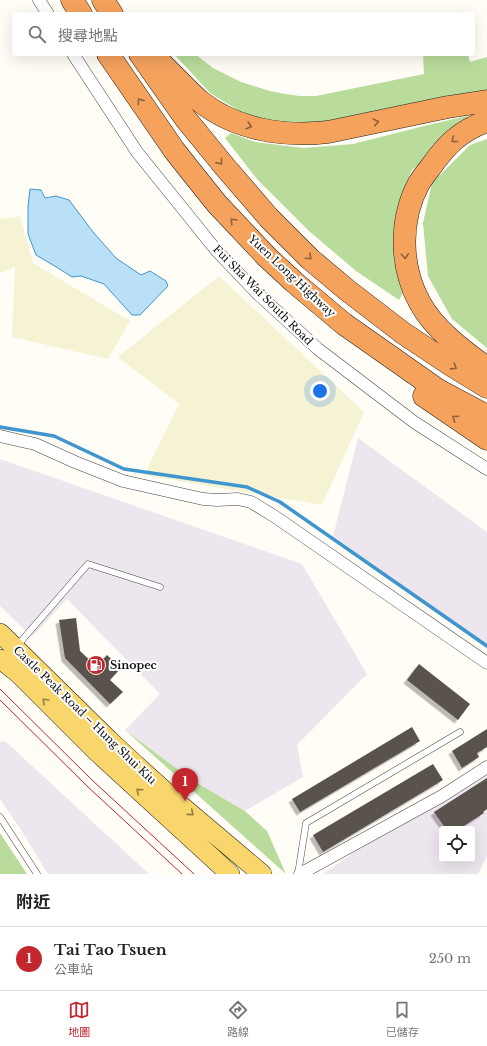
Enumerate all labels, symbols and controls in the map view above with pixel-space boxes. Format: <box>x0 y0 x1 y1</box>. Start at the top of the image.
search box <box>12 12 475 56</box>
icon: search <box>26 23 48 45</box>
text: 搜尋地點 <box>58 26 118 45</box>
one-way arrow <box>138 98 145 105</box>
one-way arrow <box>373 119 380 127</box>
one-way arrow <box>245 121 252 130</box>
one-way arrow <box>451 136 458 143</box>
one-way arrow <box>216 157 223 165</box>
one-way arrow <box>230 218 238 226</box>
street label: Yuen Long Highway <box>245 231 339 320</box>
street label: Fui Sha Wai South Road <box>210 242 316 348</box>
one-way arrow <box>304 253 312 260</box>
one-way arrow <box>401 253 410 259</box>
one-way arrow <box>450 363 457 370</box>
your location <box>310 381 330 401</box>
one-way arrow <box>452 416 459 423</box>
street label: Castle Peak Road – Hung Shui Kiu <box>11 643 160 788</box>
fuel station icon: Sinopec <box>85 654 107 676</box>
place label: Sinopec <box>110 658 157 672</box>
one-way arrow <box>42 698 50 706</box>
pin: 1 <box>172 768 198 801</box>
one-way arrow <box>136 788 144 795</box>
one-way arrow <box>186 809 194 816</box>
map controls <box>439 826 475 862</box>
button: locate <box>439 826 475 862</box>
text: 附近 <box>16 892 50 913</box>
text: Tai Tao Tsuen <box>54 940 167 959</box>
text: 1 <box>26 950 32 967</box>
text: 250 m <box>429 950 471 967</box>
text: 公車站 <box>54 961 93 978</box>
tab: 地圖 <box>68 999 90 1039</box>
tab: 路線 <box>227 999 249 1039</box>
tab: 已儲存 <box>386 999 419 1039</box>

